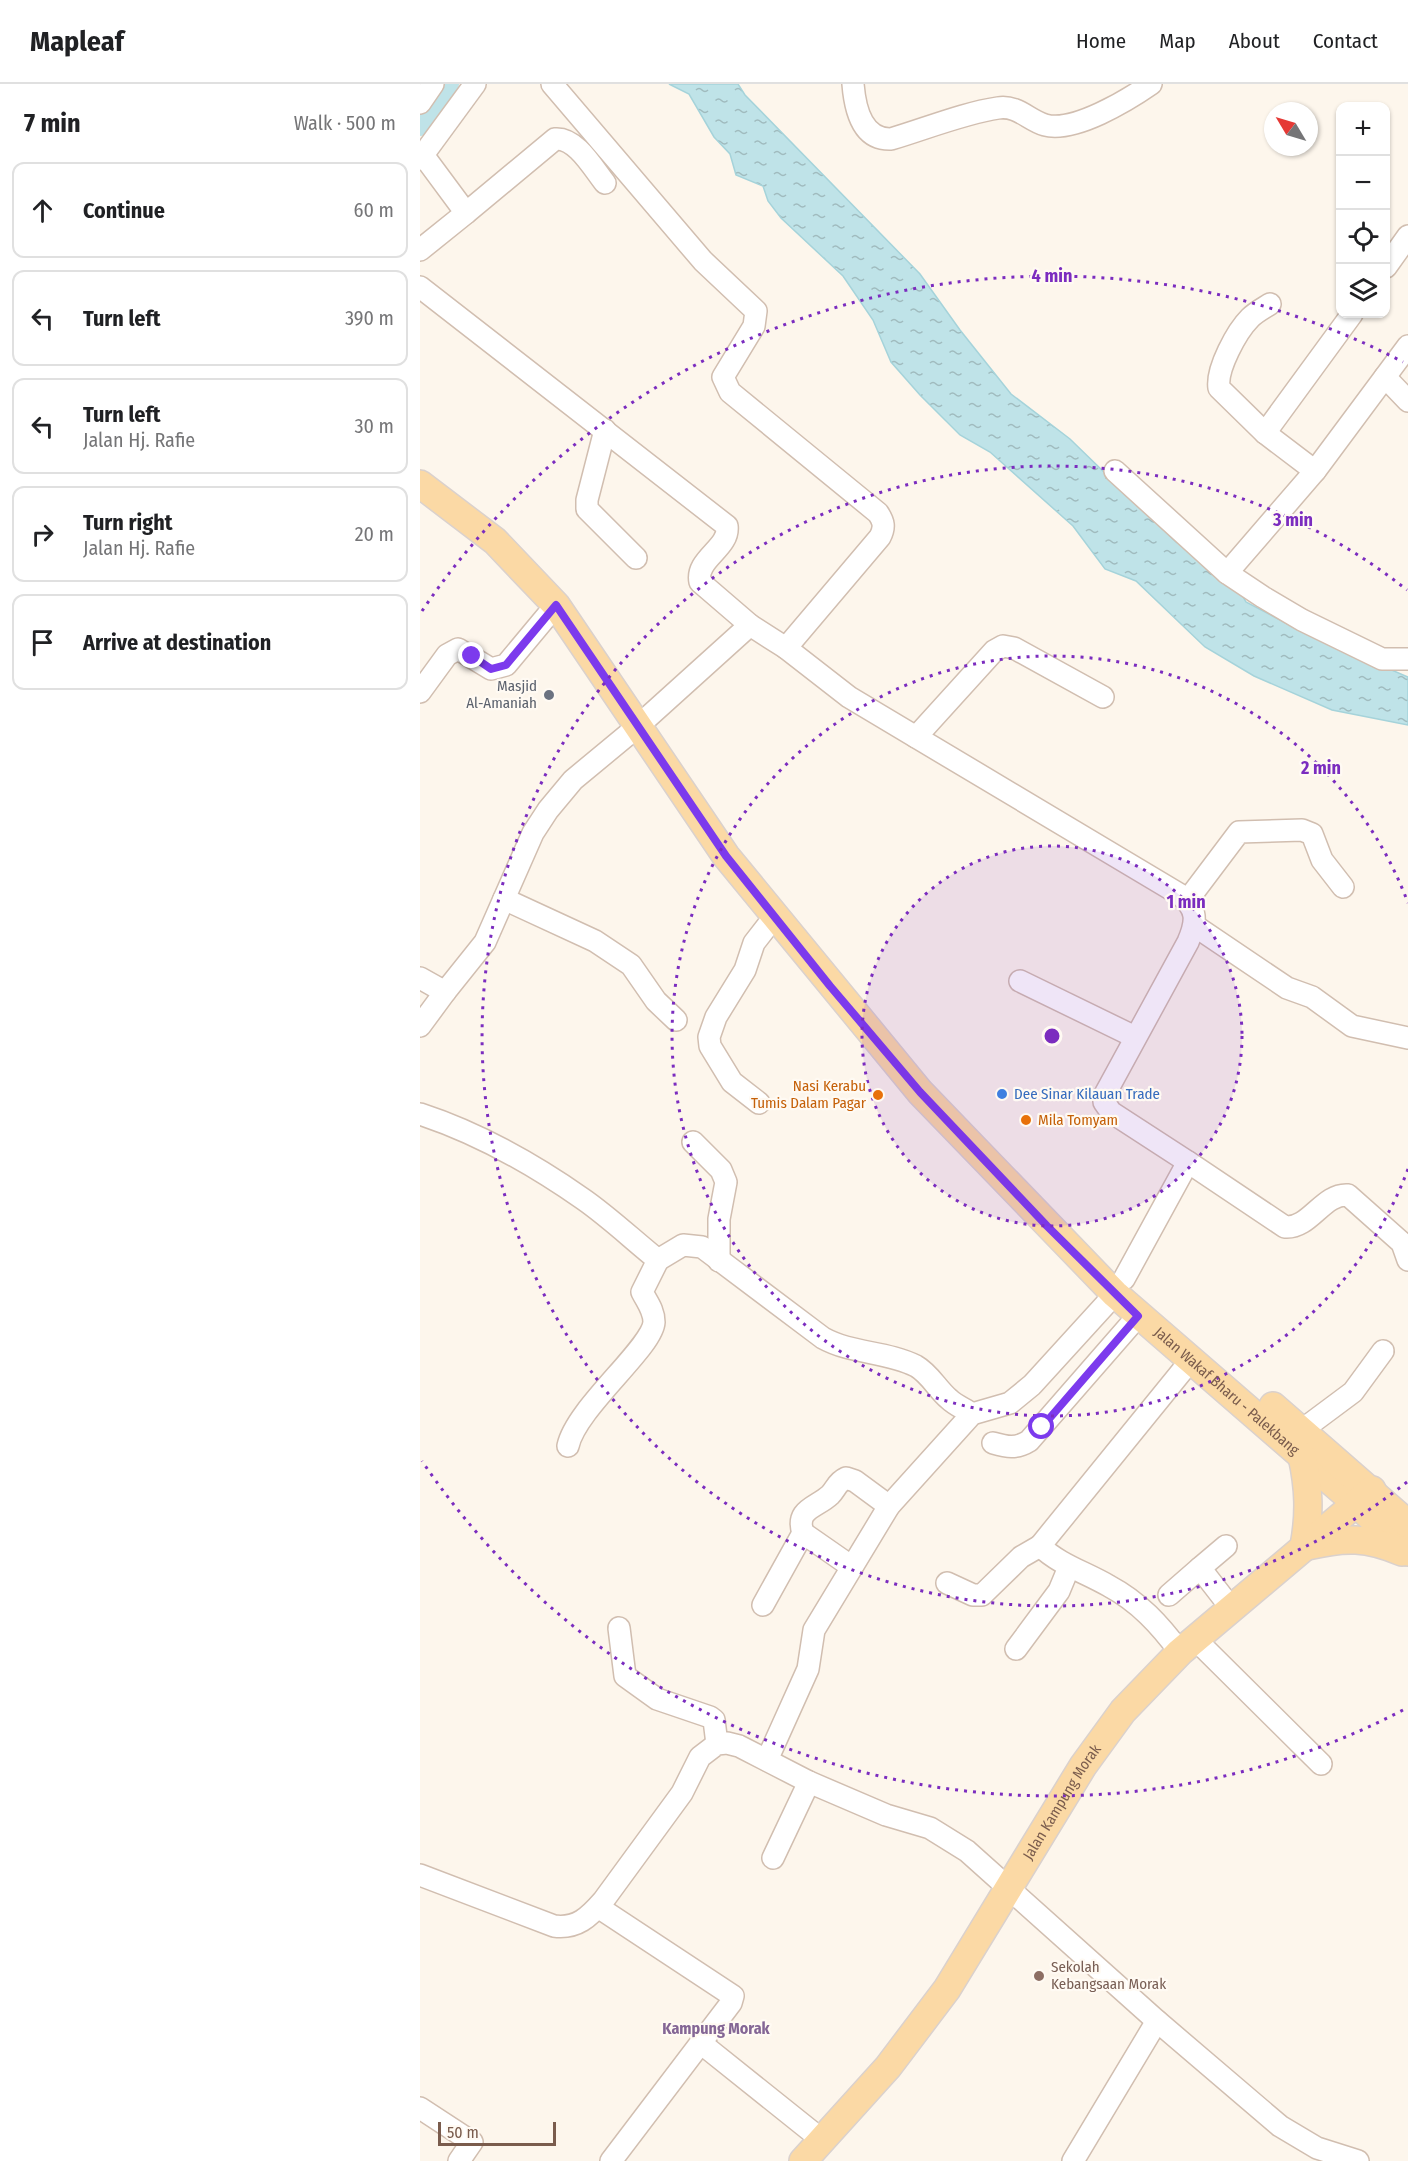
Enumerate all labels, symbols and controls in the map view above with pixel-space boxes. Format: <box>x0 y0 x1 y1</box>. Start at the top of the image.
text: Mapleaf <box>30 25 124 58</box>
text: Home <box>1076 28 1126 54</box>
text: Map <box>1159 28 1196 54</box>
text: About <box>1229 28 1280 54</box>
text: Contact <box>1313 28 1378 54</box>
north arrow <box>1264 102 1318 156</box>
map controls <box>1336 102 1390 318</box>
button: + <box>1336 102 1390 156</box>
text: 7 min <box>24 108 81 139</box>
text: Walk · 500 m <box>294 111 396 135</box>
button: − <box>1336 156 1390 210</box>
icon: ahead <box>26 194 59 227</box>
text: Continue <box>83 197 165 224</box>
text: 60 m <box>354 198 394 222</box>
button: locate <box>1336 210 1390 264</box>
button: layers <box>1336 264 1390 318</box>
text: 4 min <box>1032 265 1072 287</box>
icon: left <box>26 302 59 335</box>
text: Turn left <box>83 305 161 332</box>
text: 390 m <box>345 306 394 330</box>
text: Turn left <box>83 401 161 428</box>
icon: left <box>26 410 59 443</box>
text: 30 m <box>354 414 394 438</box>
text: Jalan Hj. Rafie <box>83 428 195 452</box>
text: Turn right <box>83 509 172 536</box>
text: 3 min <box>1272 509 1313 531</box>
icon: right <box>26 518 59 551</box>
text: 20 m <box>355 522 394 546</box>
text: Jalan Hj. Rafie <box>83 536 195 560</box>
icon: arrive <box>26 626 59 659</box>
text: Arrive at destination <box>83 629 271 656</box>
route end <box>458 642 484 668</box>
place label: Masjid Al-Amaniah <box>466 677 537 712</box>
marker: Masjid Al-Amaniah <box>542 688 556 702</box>
text: 2 min <box>1300 757 1341 779</box>
text: 1 min <box>1166 891 1206 913</box>
centre of rings <box>1042 1026 1062 1046</box>
place label: Nasi Kerabu Tumis Dalam Pagar <box>751 1077 867 1112</box>
place label: Dee Sinar Kilauan Trade <box>1014 1085 1160 1103</box>
marker: Dee Sinar Kilauan Trade <box>995 1087 1009 1101</box>
marker: Nasi Kerabu Tumis Dalam Pagar <box>871 1088 885 1102</box>
place label: Mila Tomyam <box>1038 1111 1118 1129</box>
marker: Mila Tomyam <box>1019 1113 1033 1127</box>
street label: Jalan Wakaf Bharu - Palekbang <box>1150 1323 1303 1459</box>
route start <box>1028 1413 1054 1439</box>
street label: Jalan Kampung Morak <box>1019 1741 1105 1863</box>
place label: Sekolah Kebangsaan Morak <box>1051 1958 1166 1993</box>
marker: Sekolah Kebangsaan Morak <box>1032 1969 1046 1983</box>
district label: Kampung Morak <box>662 2019 771 2038</box>
scale bar <box>438 2119 556 2146</box>
text: 50 m <box>447 2123 479 2142</box>

